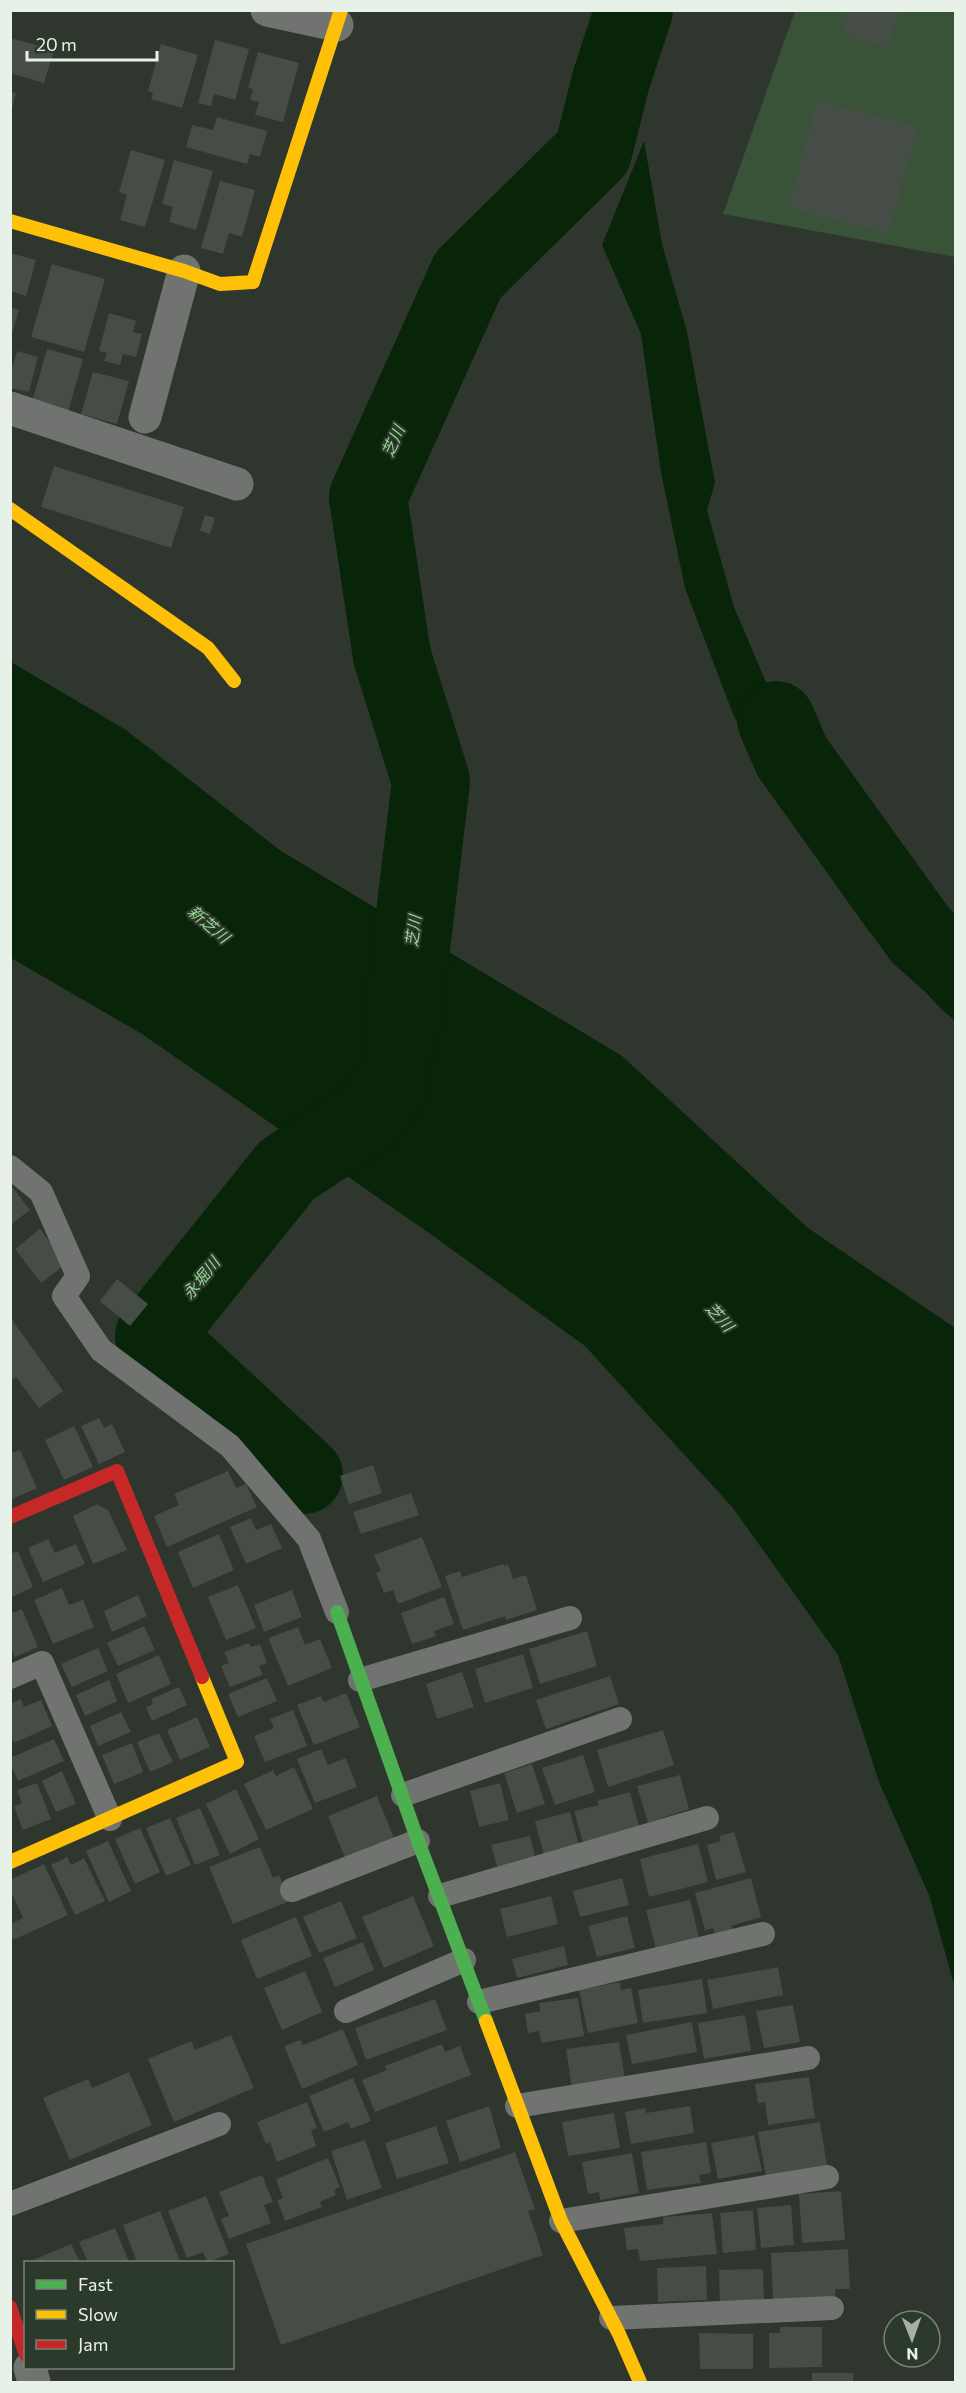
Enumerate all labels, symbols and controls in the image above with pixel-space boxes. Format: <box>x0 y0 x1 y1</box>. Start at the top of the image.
scale bar <box>27 24 158 62</box>
text: 20 m <box>36 33 77 55</box>
water label: 芝川 <box>377 420 409 459</box>
water label: 新芝川 <box>185 901 235 948</box>
water label: 芝川 <box>401 912 424 948</box>
water label: 永堀川 <box>178 1252 224 1302</box>
water label: 芝川 <box>703 1298 739 1336</box>
legend <box>24 2261 234 2369</box>
text: Fast <box>78 2273 113 2295</box>
text: Slow <box>78 2303 118 2325</box>
north arrow <box>882 2309 942 2369</box>
text: Jam <box>78 2333 108 2355</box>
text: N <box>906 2345 918 2364</box>

